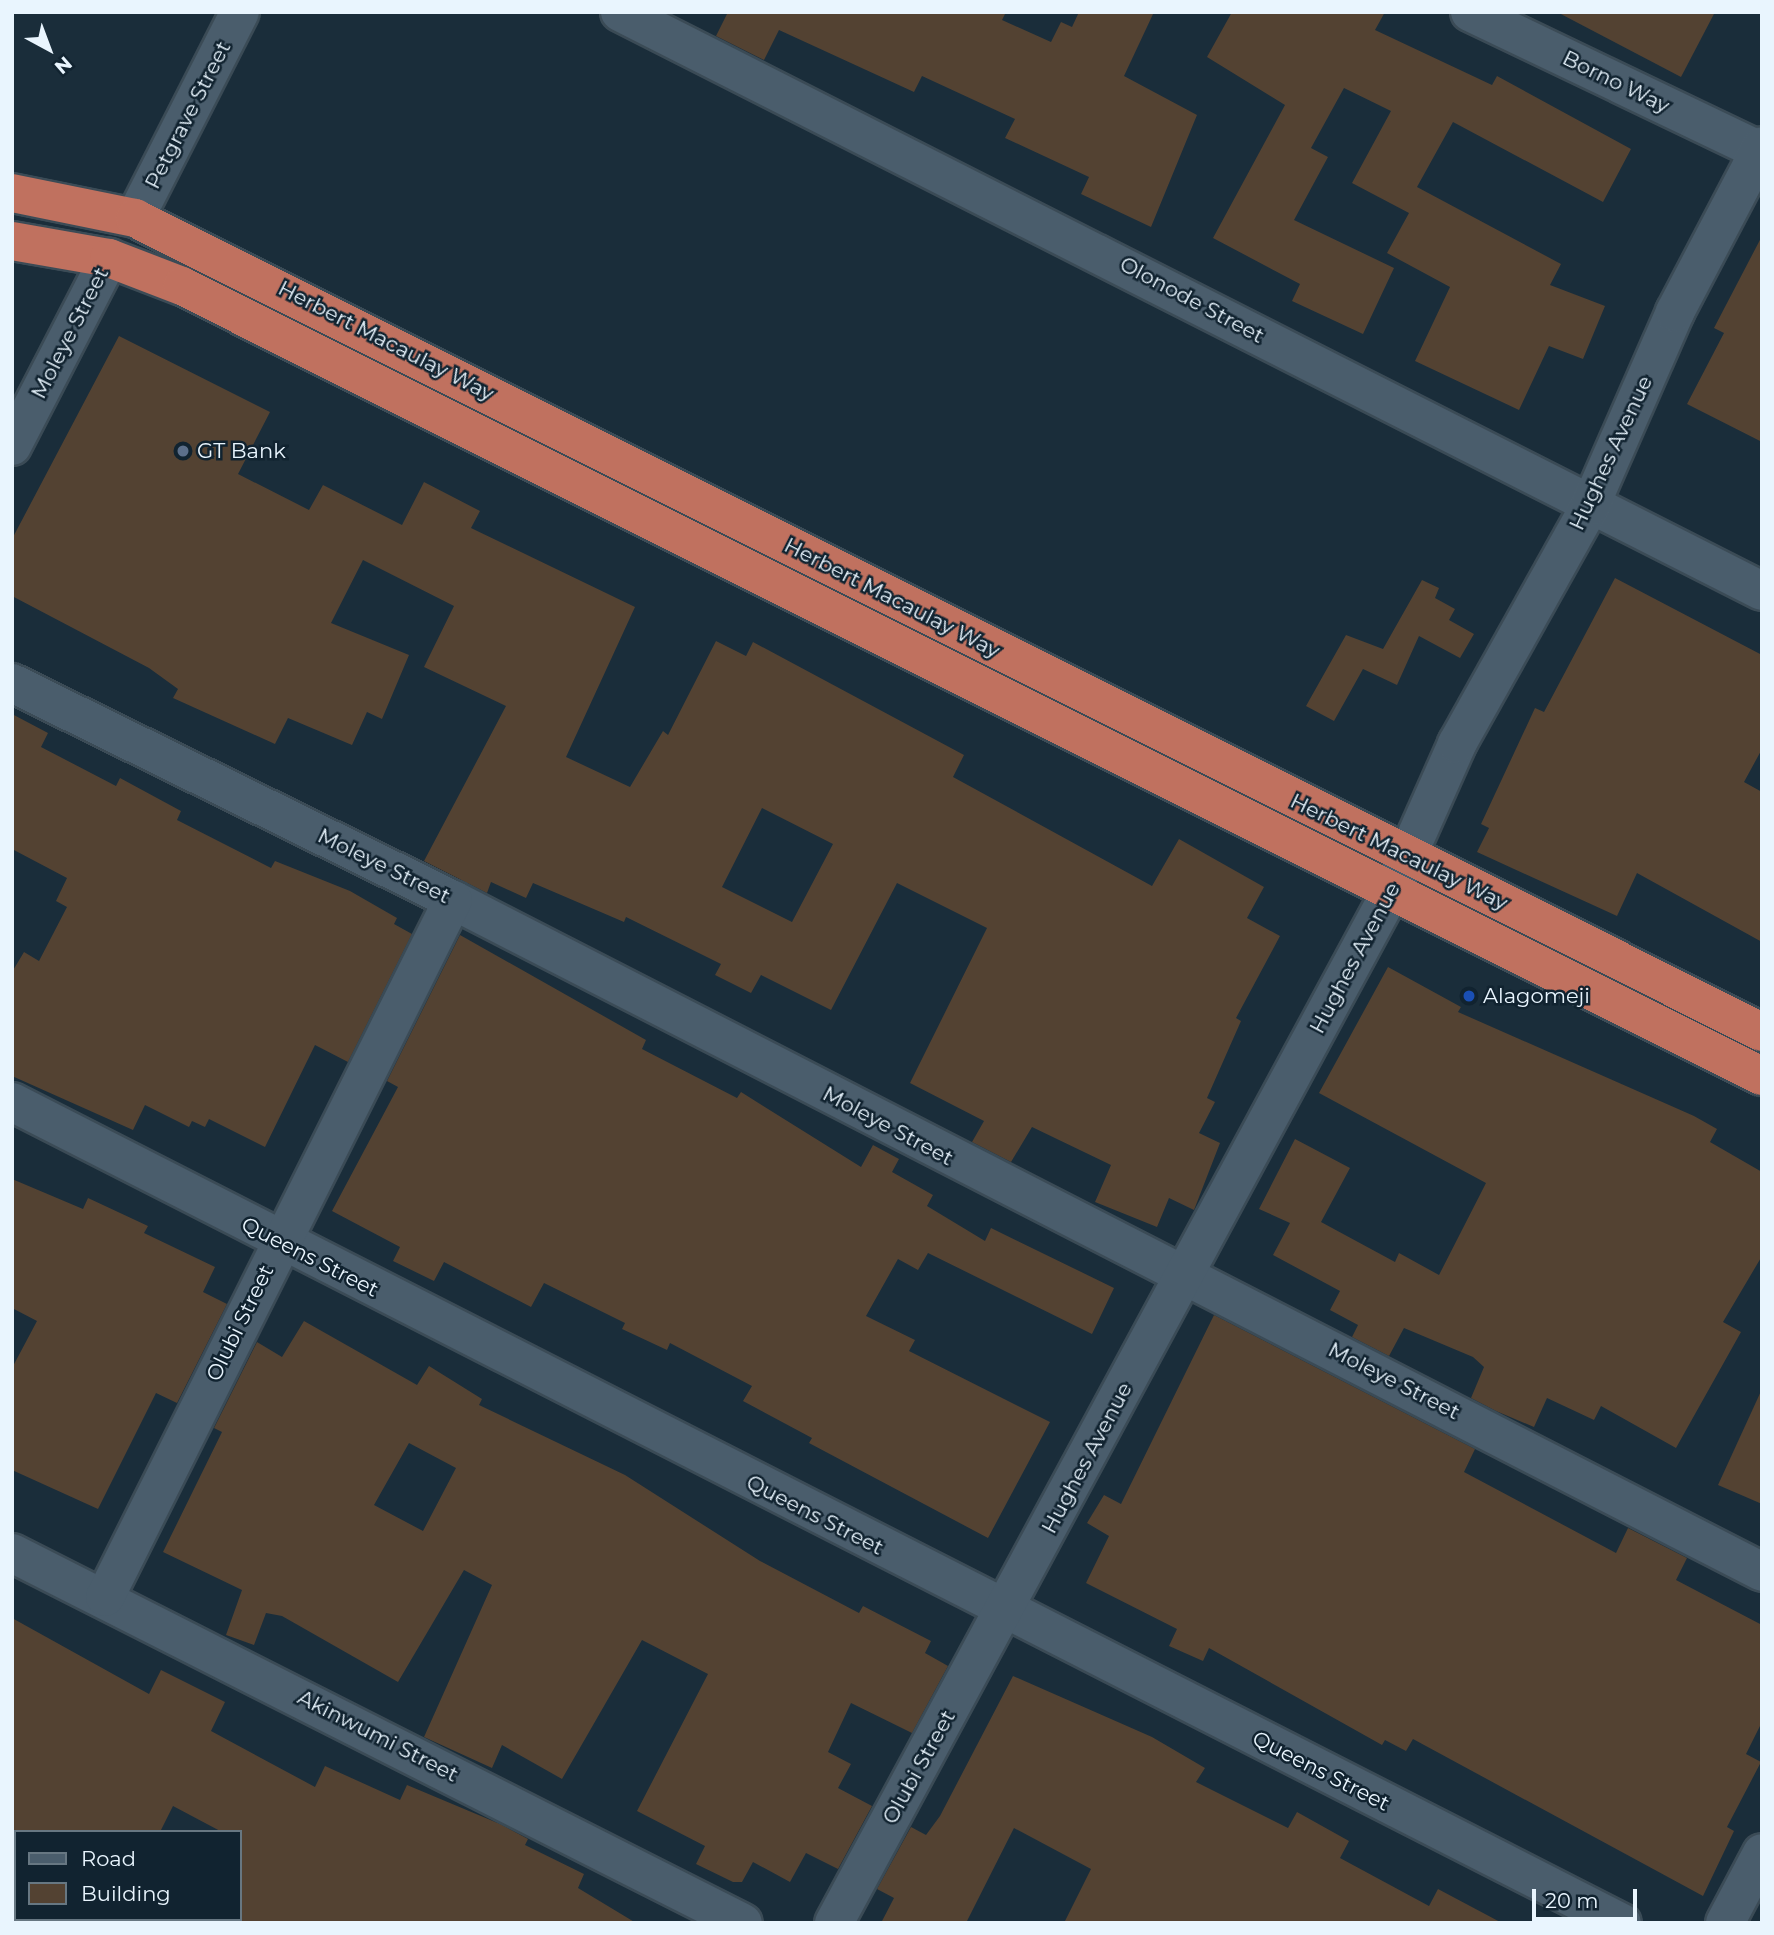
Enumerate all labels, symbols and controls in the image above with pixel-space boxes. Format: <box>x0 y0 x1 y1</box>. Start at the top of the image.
north arrow <box>14 14 84 84</box>
street label: Petgrave Street <box>140 37 236 193</box>
street label: Borno Way <box>1558 45 1674 119</box>
text: N <box>50 52 76 79</box>
street label: Olonode Street <box>1116 251 1268 349</box>
street label: Moleye Street <box>26 263 114 403</box>
street label: Herbert Macaulay Way <box>274 276 498 406</box>
street label: Hughes Avenue <box>1564 372 1658 534</box>
place label: GT Bank <box>197 438 286 464</box>
marker: GT Bank <box>175 443 191 459</box>
street label: Herbert Macaulay Way <box>780 533 1004 663</box>
street label: Herbert Macaulay Way <box>1286 788 1512 916</box>
street label: Moleye Street <box>314 823 454 909</box>
street label: Hughes Avenue <box>1305 878 1405 1038</box>
place label: Alagomeji <box>1483 983 1590 1009</box>
marker: Alagomeji <box>1461 988 1477 1004</box>
street label: Moleye Street <box>818 1081 958 1171</box>
street label: Queens Street <box>237 1212 383 1302</box>
street label: Olubi Street <box>201 1261 279 1385</box>
street label: Moleye Street <box>1324 1337 1464 1425</box>
street label: Hughes Avenue <box>1037 1378 1137 1538</box>
street label: Queens Street <box>742 1470 888 1560</box>
street label: Akinwumi Street <box>294 1685 462 1787</box>
street label: Olubi Street <box>877 1706 961 1828</box>
street label: Queens Street <box>1248 1726 1394 1816</box>
legend <box>14 1830 242 1921</box>
text: Road <box>81 1846 136 1871</box>
scale bar <box>1536 1876 1641 1920</box>
text: Building <box>81 1881 171 1906</box>
text: 20 m <box>1545 1888 1599 1913</box>

